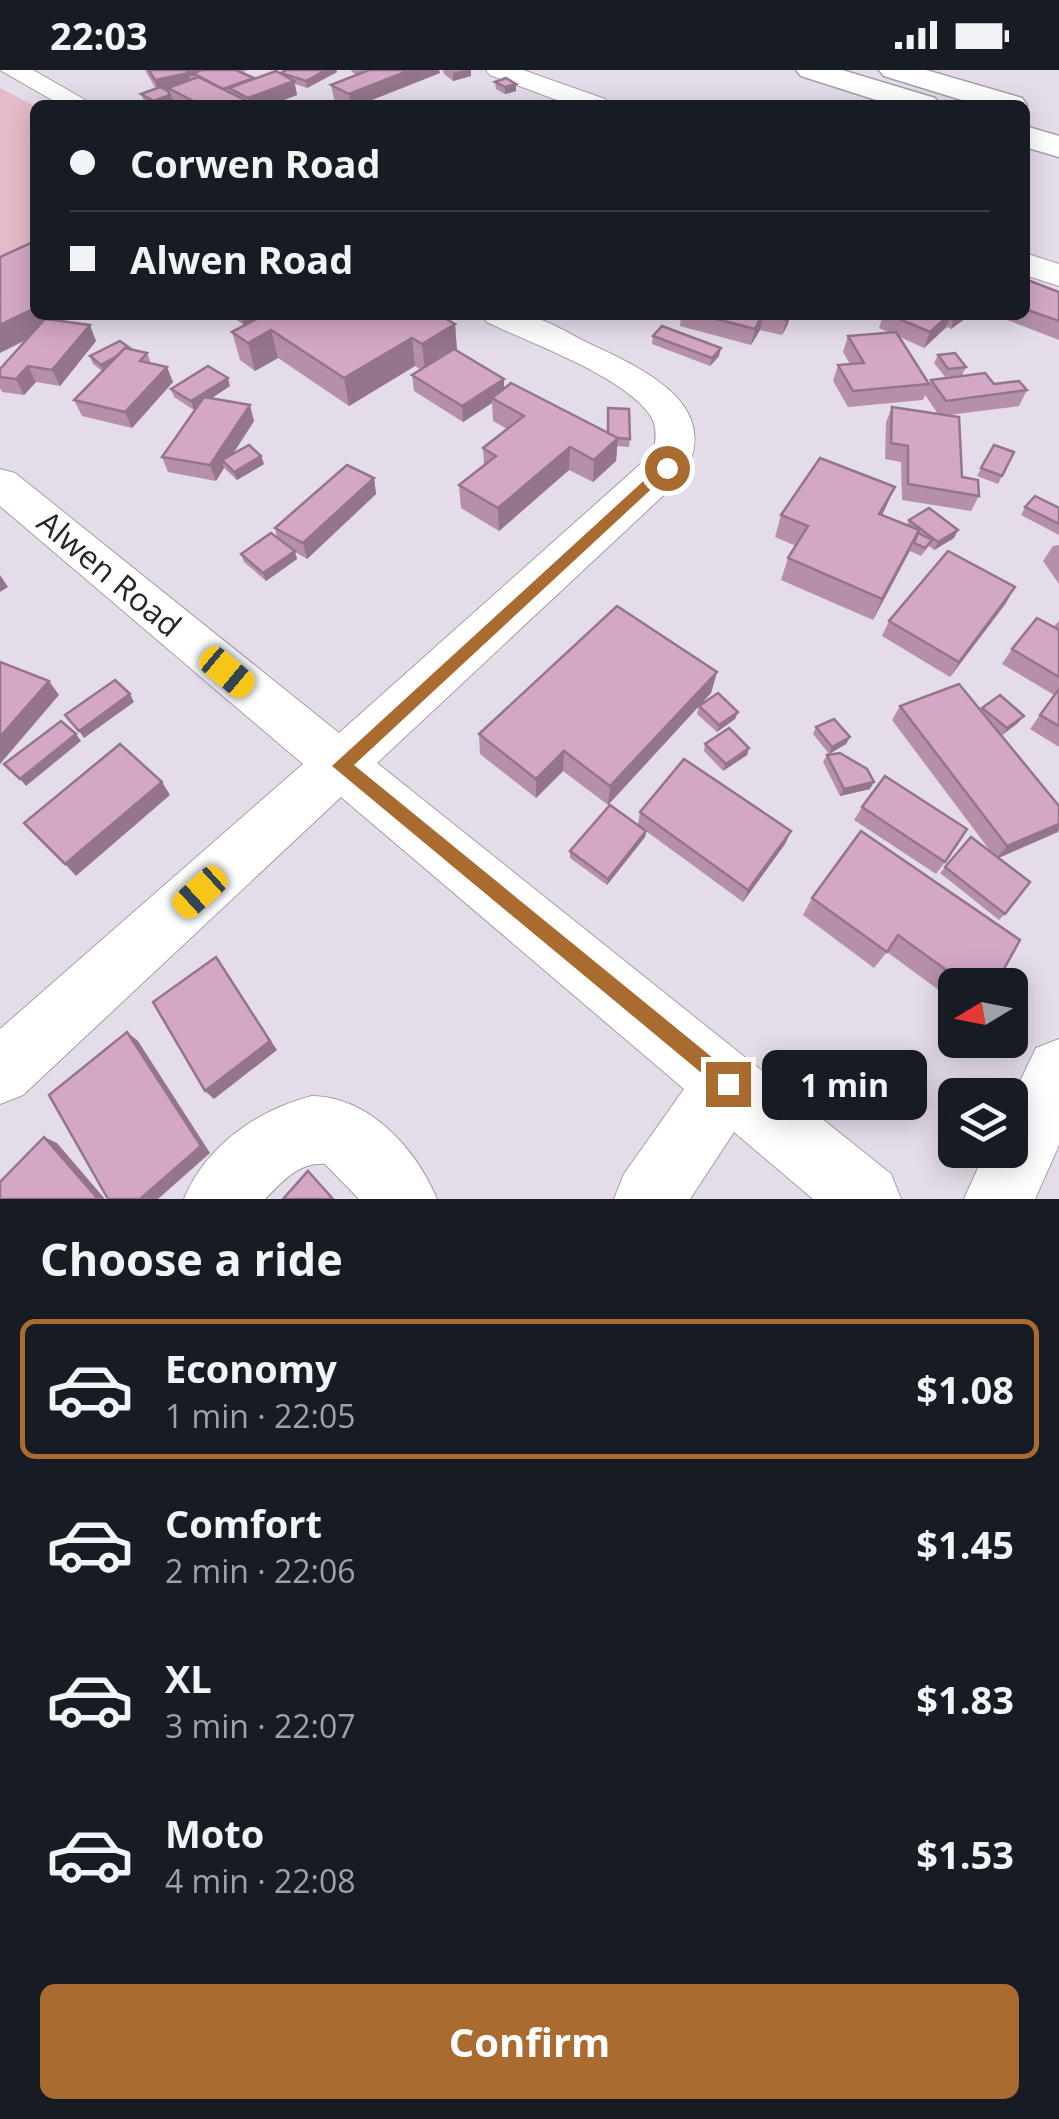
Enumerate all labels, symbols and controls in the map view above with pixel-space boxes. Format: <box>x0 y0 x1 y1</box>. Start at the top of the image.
text: 22:03 <box>50 9 148 61</box>
text: Corwen Road <box>130 137 380 189</box>
text: Alwen Road <box>130 233 353 285</box>
route start <box>645 446 690 491</box>
street label: Alwen Road <box>29 500 191 646</box>
car <box>194 641 260 703</box>
car <box>168 861 232 923</box>
north arrow <box>938 968 1028 1058</box>
map controls <box>938 968 1028 1168</box>
callout: 1 min <box>763 1049 928 1119</box>
route end <box>706 1062 751 1107</box>
text: 1 min <box>800 1063 889 1106</box>
button: layers <box>938 1078 1028 1168</box>
text: Choose a ride <box>40 1228 343 1289</box>
text: Economy <box>165 1342 337 1394</box>
icon: car <box>45 1344 135 1434</box>
text: $1.08 <box>916 1363 1014 1415</box>
text: 1 min · 22:05 <box>165 1394 356 1437</box>
text: Comfort <box>165 1497 322 1549</box>
icon: car <box>45 1499 135 1589</box>
text: $1.45 <box>916 1518 1014 1570</box>
text: 2 min · 22:06 <box>165 1549 356 1592</box>
text: XL <box>165 1652 212 1704</box>
icon: car <box>45 1654 135 1744</box>
text: $1.83 <box>916 1673 1014 1725</box>
text: 3 min · 22:07 <box>165 1704 356 1747</box>
text: Moto <box>165 1807 264 1859</box>
icon: car <box>45 1809 135 1899</box>
text: $1.53 <box>916 1828 1014 1880</box>
text: 4 min · 22:08 <box>165 1859 356 1902</box>
button: Confirm <box>40 1984 1019 2099</box>

